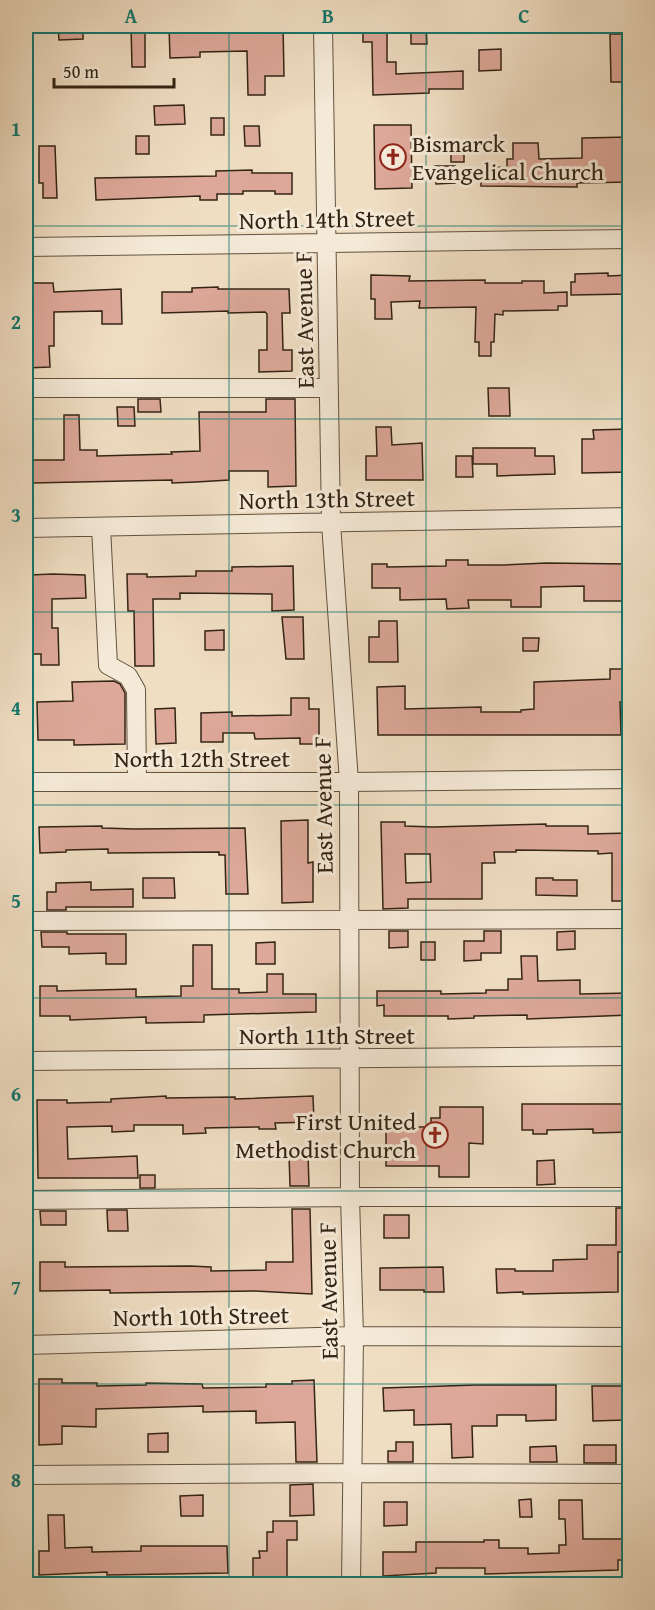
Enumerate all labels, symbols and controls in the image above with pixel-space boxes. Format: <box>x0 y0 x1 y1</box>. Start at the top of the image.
text: A <box>125 1 138 30</box>
text: B <box>322 1 334 30</box>
text: C <box>518 1 530 30</box>
scale bar <box>54 51 174 89</box>
text: 50 m <box>63 58 99 85</box>
text: 1 <box>11 114 21 143</box>
place label: Bismarck Evangelical Church <box>412 126 604 189</box>
church icon: Bismarck Evangelical Church <box>378 142 408 172</box>
street label: North 14th Street <box>239 200 416 238</box>
street label: East Avenue F <box>285 251 323 389</box>
text: 2 <box>11 307 21 336</box>
street label: North 13th Street <box>239 480 416 518</box>
text: 3 <box>11 500 21 529</box>
text: 4 <box>11 693 21 722</box>
street label: East Avenue F <box>304 736 342 874</box>
street label: North 12th Street <box>114 741 291 776</box>
text: 5 <box>11 886 21 915</box>
street label: North 11th Street <box>239 1018 416 1053</box>
text: 6 <box>11 1079 21 1108</box>
place label: First United Methodist Church <box>235 1104 417 1167</box>
church icon: First United Methodist Church <box>420 1120 450 1150</box>
street label: East Avenue F <box>309 1222 347 1360</box>
text: 7 <box>11 1272 21 1301</box>
street label: North 10th Street <box>113 1297 290 1335</box>
text: 8 <box>11 1465 21 1494</box>

